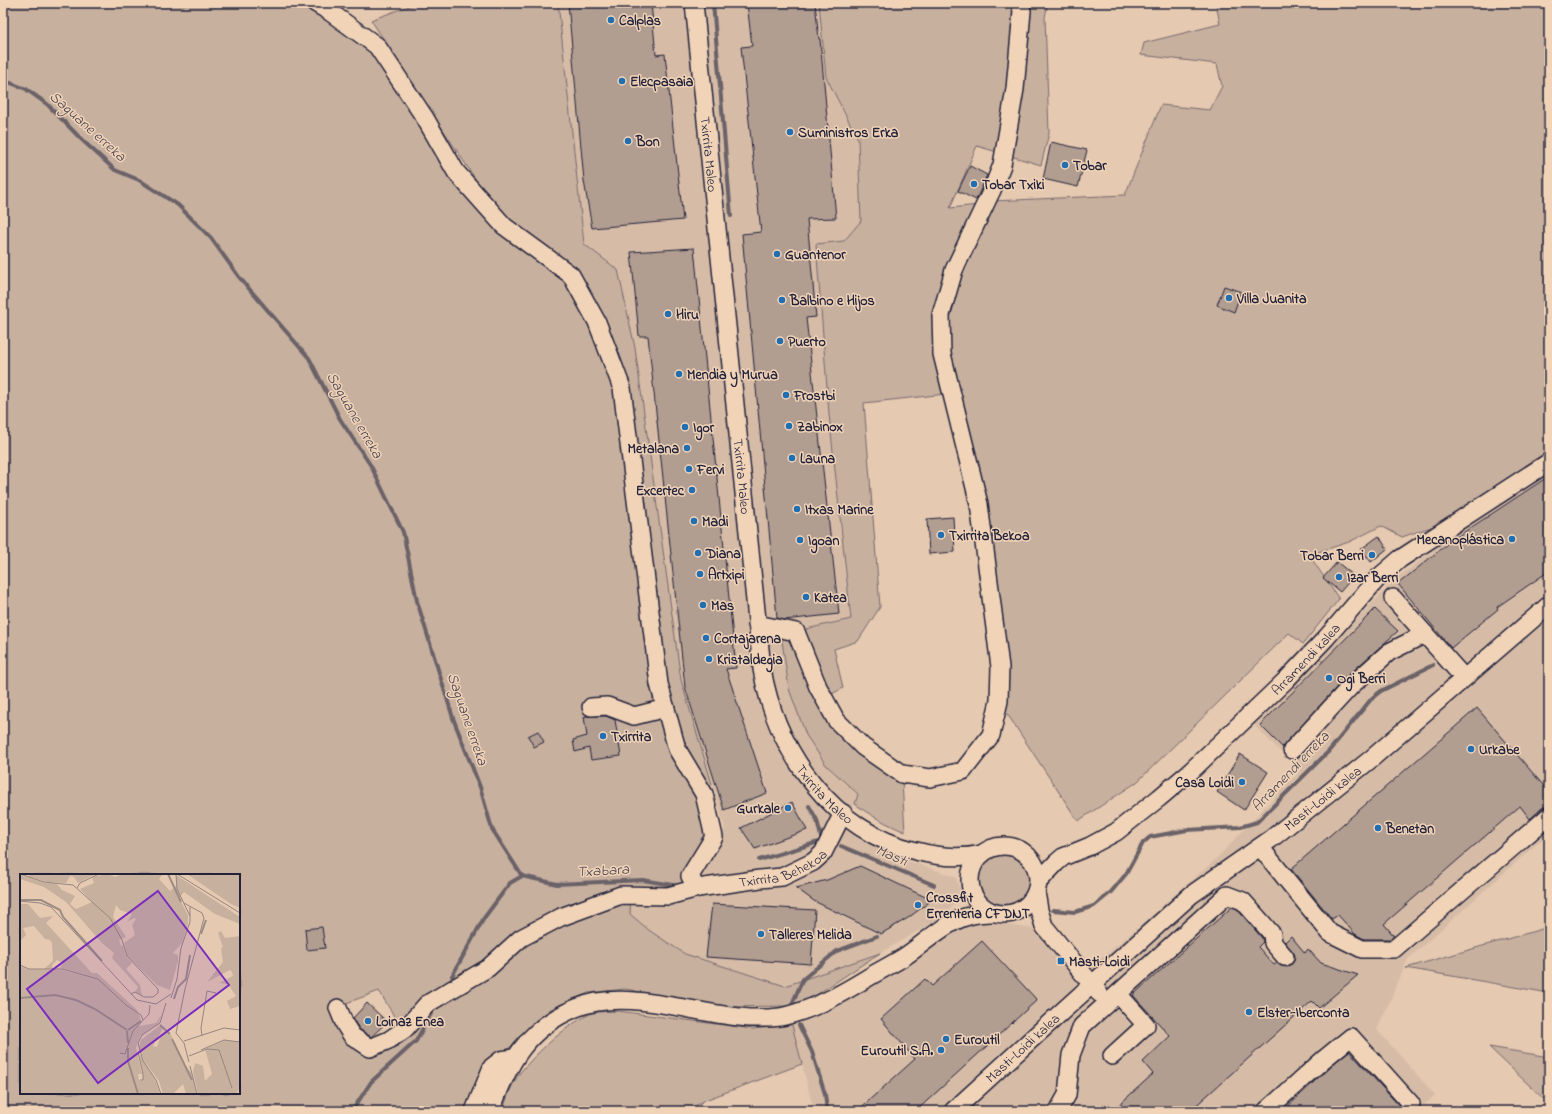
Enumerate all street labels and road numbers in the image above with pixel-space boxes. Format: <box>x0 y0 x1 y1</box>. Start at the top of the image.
street label: Txirrita Maleo <box>694 116 722 193</box>
street label: Txirrita Maleo <box>727 438 755 515</box>
street label: Arramendi kalea <box>1267 619 1346 701</box>
street label: Txirrita Maleo <box>790 761 857 830</box>
street label: Masti-Loidi kalea <box>1280 761 1367 837</box>
street label: Txirrita Behekoa <box>738 845 833 894</box>
street label: Masti-Loidi kalea <box>981 1009 1065 1088</box>

